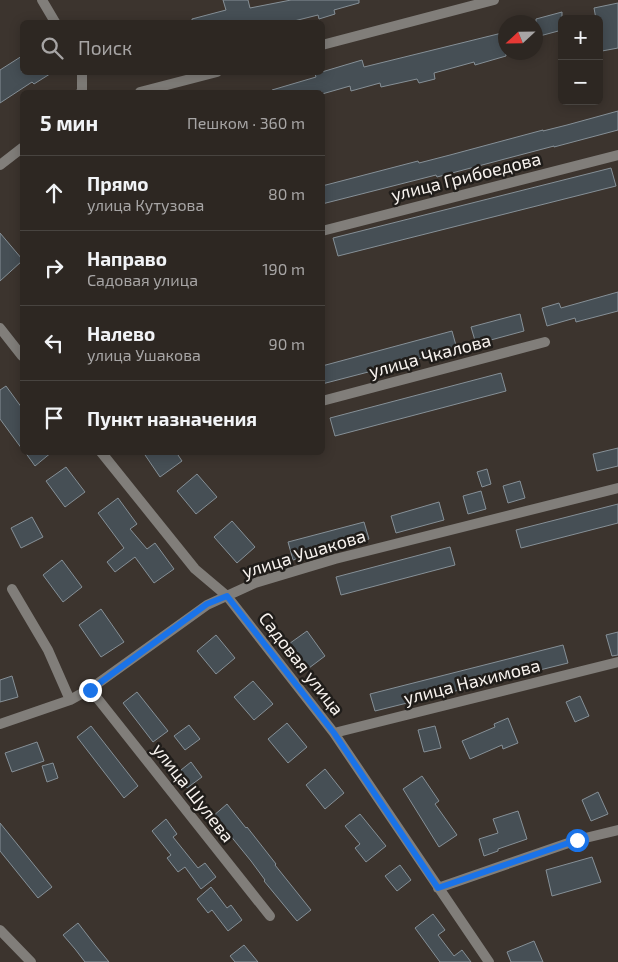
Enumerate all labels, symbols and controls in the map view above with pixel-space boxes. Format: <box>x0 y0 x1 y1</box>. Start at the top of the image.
north arrow <box>498 15 543 60</box>
map controls <box>558 15 603 105</box>
button: + <box>558 15 603 60</box>
search box <box>20 20 325 75</box>
icon: search <box>38 34 66 62</box>
text: Поиск <box>78 36 132 59</box>
button: − <box>558 60 603 105</box>
text: 5 мин <box>40 110 98 135</box>
text: Пешком · 360 m <box>187 113 305 132</box>
street label: улица Грибоедова <box>389 147 543 205</box>
text: Прямо <box>87 172 149 195</box>
icon: ahead <box>40 179 68 207</box>
text: 80 m <box>268 184 305 203</box>
text: улица Кутузова <box>87 195 204 214</box>
text: Направо <box>87 247 167 270</box>
icon: right <box>40 254 68 282</box>
text: 190 m <box>262 259 305 278</box>
text: Садовая улица <box>87 270 198 289</box>
text: Налево <box>87 322 155 345</box>
street label: улица Чкалова <box>366 328 493 382</box>
icon: left <box>40 329 68 357</box>
text: 90 m <box>269 334 305 353</box>
text: улица Ушакова <box>87 345 201 364</box>
icon: arrive <box>40 404 68 432</box>
text: Пункт назначения <box>87 407 257 430</box>
street label: улица Ушакова <box>239 524 368 582</box>
street label: Садовая улица <box>255 607 349 719</box>
street label: улица Нахимова <box>401 653 542 709</box>
route end <box>79 679 102 702</box>
street label: улица Шулева <box>148 738 239 846</box>
route start <box>566 829 589 852</box>

